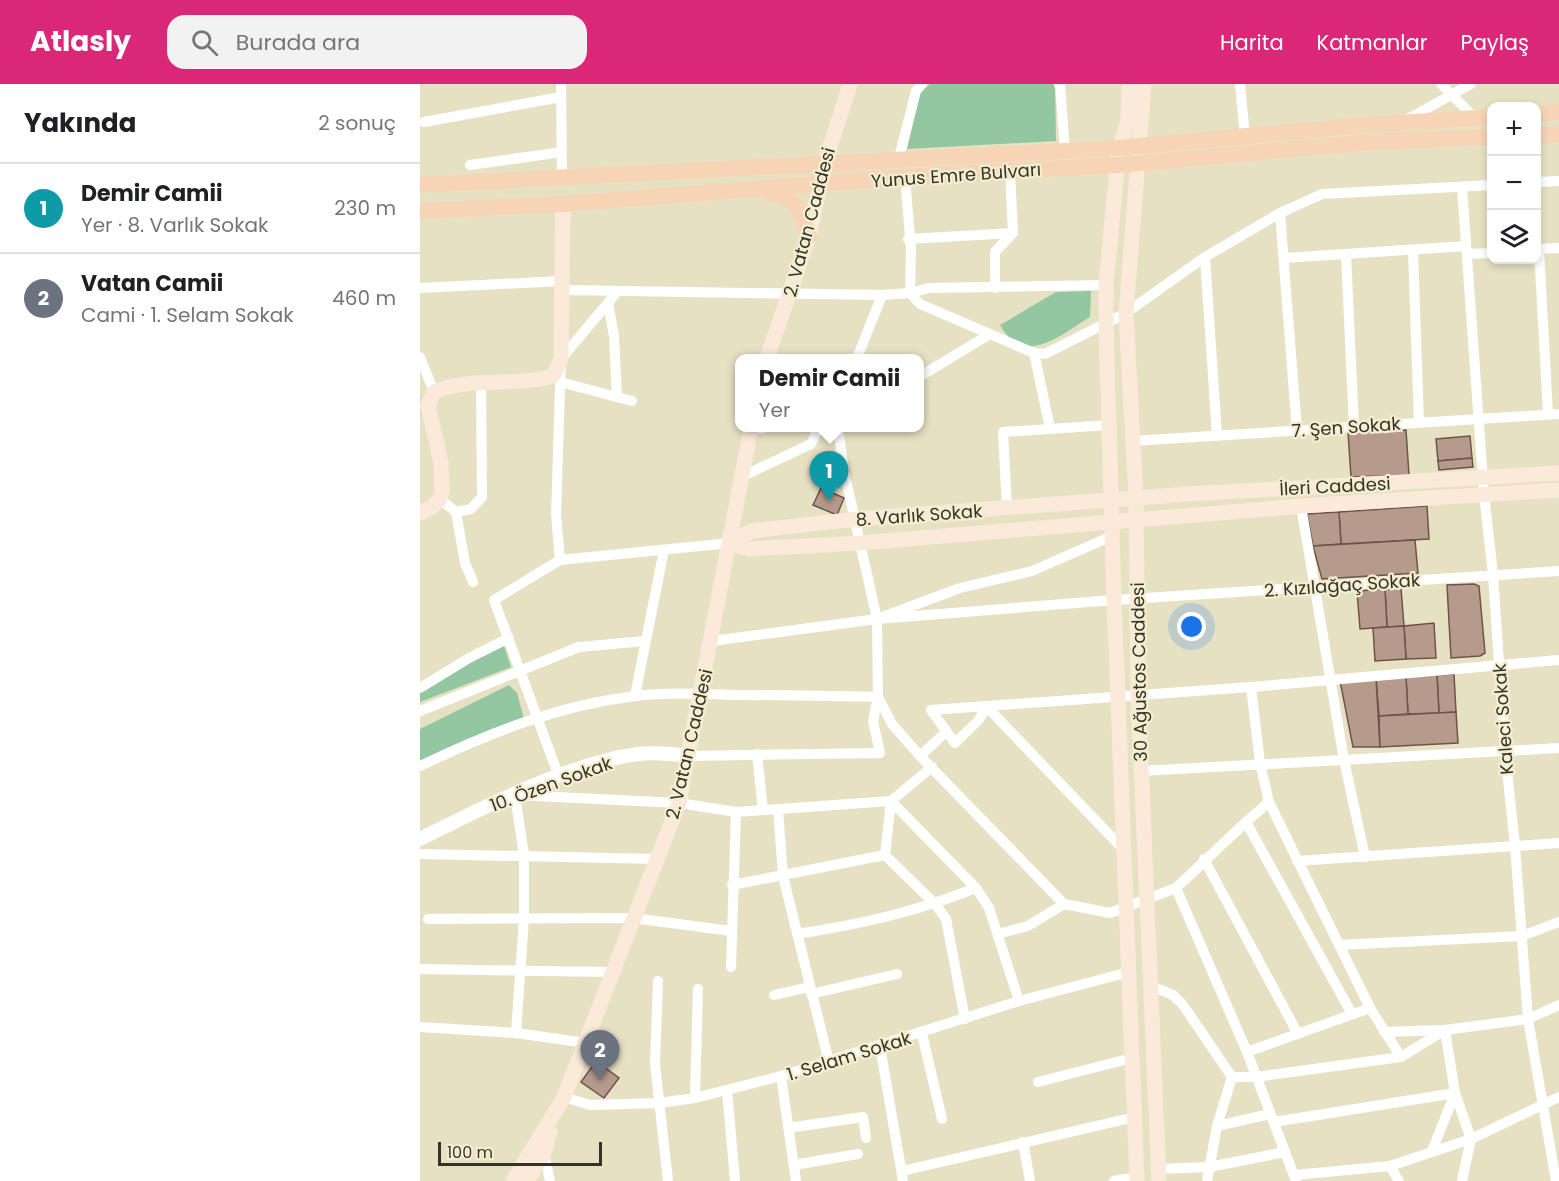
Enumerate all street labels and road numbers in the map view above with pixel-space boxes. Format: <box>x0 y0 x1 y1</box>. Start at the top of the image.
street label: 2. Vatan Caddesi <box>777 145 841 299</box>
street label: Yunus Emre Bulvarı <box>870 157 1042 193</box>
street label: 7. Şen Sokak <box>1291 411 1402 443</box>
street label: İleri Caddesi <box>1279 471 1391 501</box>
street label: 8. Varlık Sokak <box>855 498 984 532</box>
street label: 2. Kızılağaç Sokak <box>1263 567 1422 603</box>
street label: 30 Ağustos Caddesi <box>1125 582 1153 762</box>
street label: Kaleci Sokak <box>1487 662 1519 775</box>
street label: 2. Vatan Caddesi <box>660 666 718 822</box>
street label: 10. Özen Sokak <box>486 750 616 818</box>
street label: 1. Selam Sokak <box>784 1025 915 1087</box>

